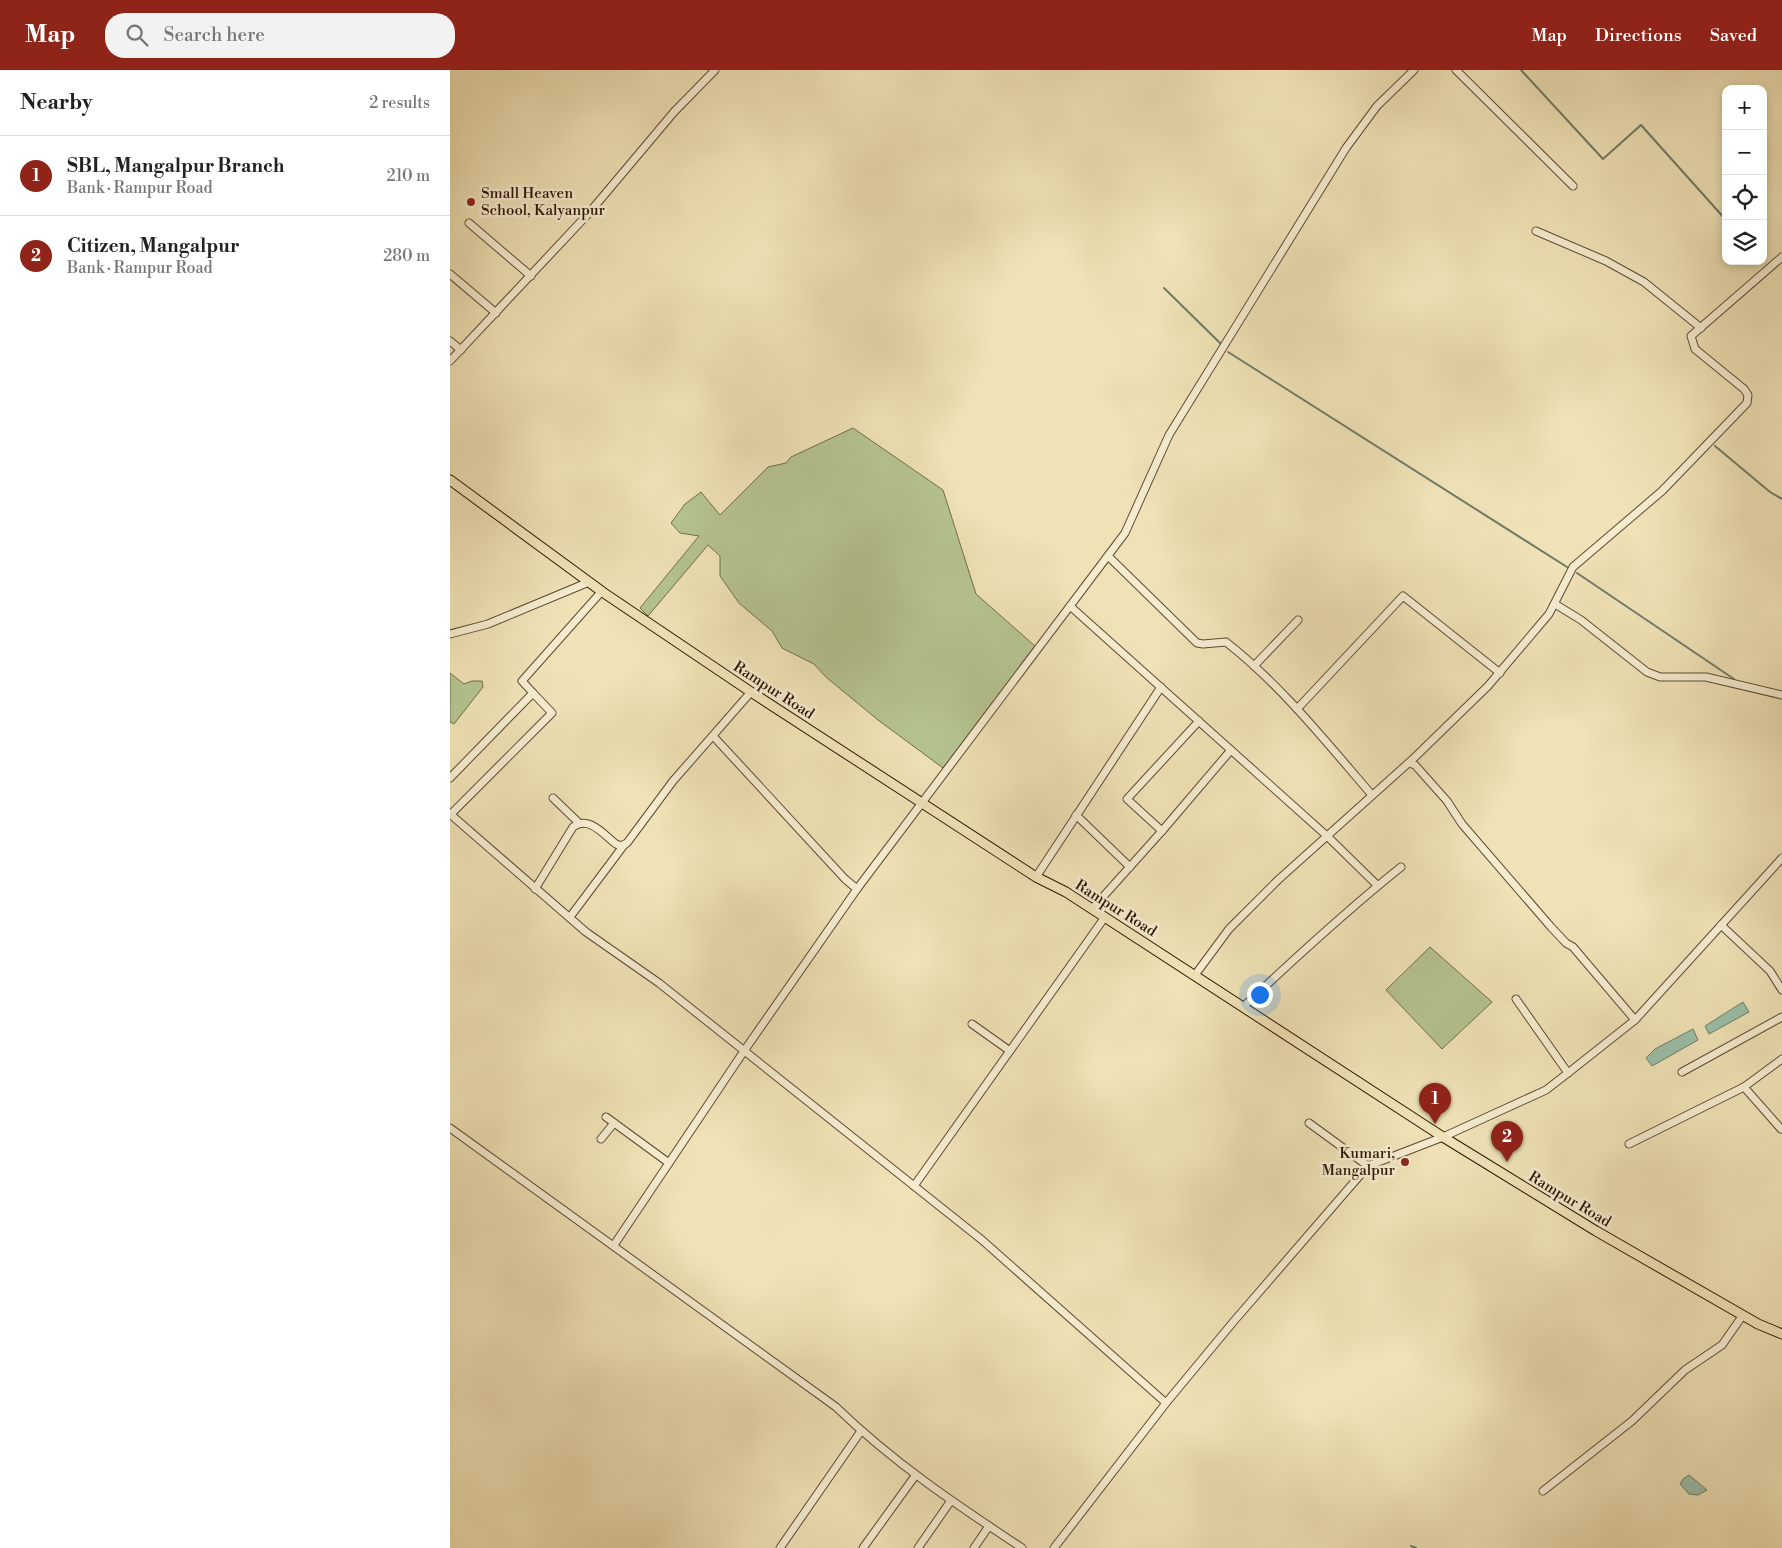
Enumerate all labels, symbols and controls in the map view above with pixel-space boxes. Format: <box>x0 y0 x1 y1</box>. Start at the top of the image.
search box <box>105 13 455 58</box>
text: Map <box>25 20 75 50</box>
icon: search <box>123 21 151 49</box>
text: Search here <box>163 23 265 47</box>
text: Map <box>1531 24 1567 47</box>
text: Directions <box>1595 24 1682 47</box>
text: Saved <box>1710 24 1757 47</box>
map controls <box>1722 85 1767 265</box>
button: + <box>1722 85 1767 130</box>
text: Nearby <box>20 90 93 116</box>
text: 2 results <box>369 93 430 113</box>
button: − <box>1722 130 1767 175</box>
text: SBL, Mangalpur Branch <box>67 154 285 178</box>
text: 1 <box>32 166 40 186</box>
text: 210 m <box>386 166 430 186</box>
button: locate <box>1722 175 1767 220</box>
text: Bank · Rampur Road <box>67 178 213 198</box>
place label: Small Heaven School, Kalyanpur <box>481 184 605 220</box>
marker: Small Heaven School, Kalyanpur <box>465 196 477 208</box>
button: layers <box>1722 220 1767 265</box>
text: Citizen, Mangalpur <box>67 234 240 258</box>
text: 2 <box>31 246 41 266</box>
text: 280 m <box>383 246 430 266</box>
text: Bank · Rampur Road <box>67 258 213 278</box>
street label: Rampur Road <box>730 657 818 724</box>
street label: Rampur Road <box>1071 876 1161 941</box>
your location <box>1247 982 1273 1008</box>
pin: 1 <box>1419 1083 1451 1124</box>
pin: 2 <box>1491 1121 1523 1162</box>
place label: Kumari, Mangalpur <box>1322 1144 1396 1180</box>
marker: Kumari, Mangalpur <box>1399 1156 1411 1168</box>
street label: Rampur Road <box>1525 1167 1615 1232</box>

